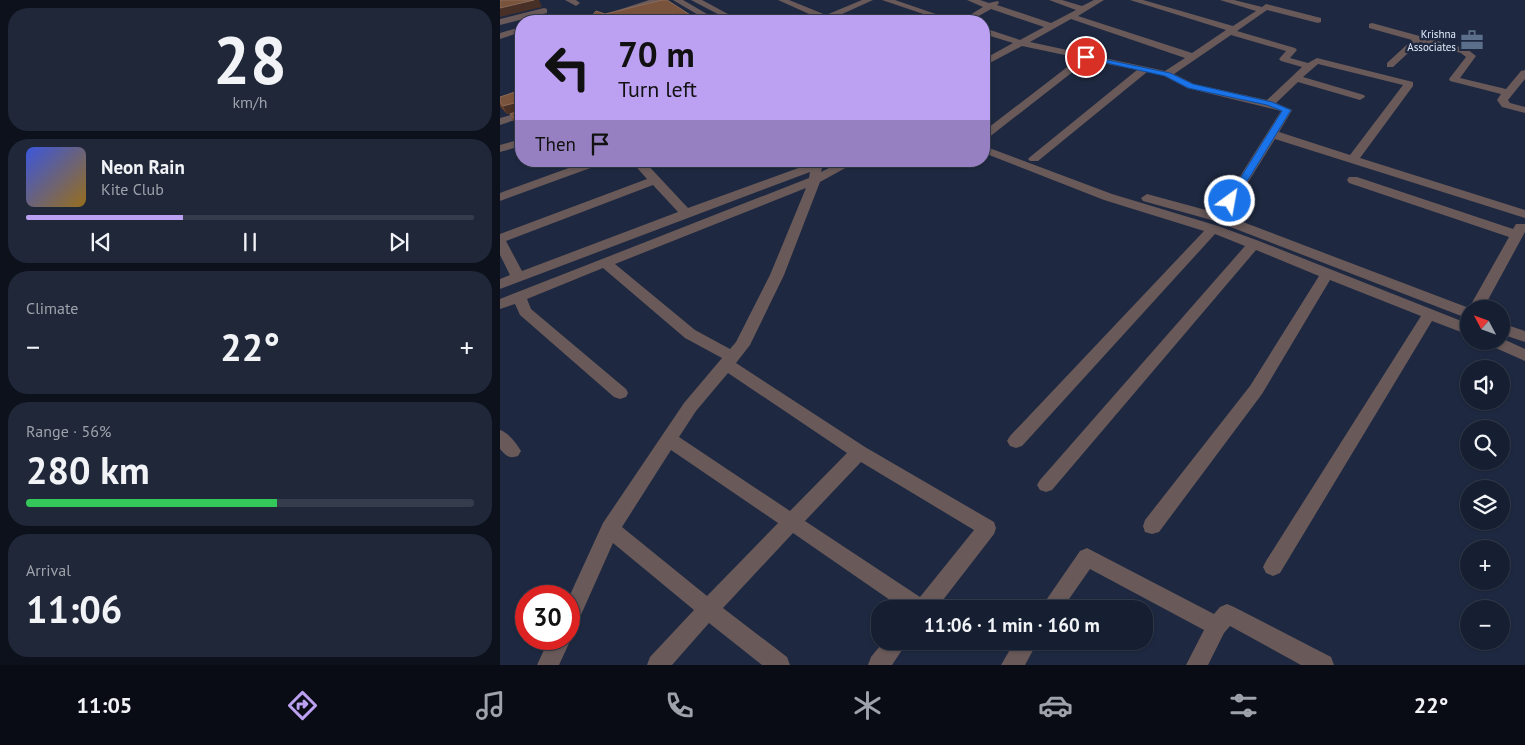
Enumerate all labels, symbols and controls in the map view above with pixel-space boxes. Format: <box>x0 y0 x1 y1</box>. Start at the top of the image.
text: 28 <box>213 17 287 101</box>
place label: Krishna Associates <box>1407 27 1456 54</box>
office icon: Krishna Associates <box>1459 27 1485 53</box>
text: 70 m <box>618 31 695 77</box>
icon: left <box>535 35 600 100</box>
pin <box>1065 36 1107 78</box>
icon: arrive <box>1072 43 1100 71</box>
text: Turn left <box>618 75 697 103</box>
text: km/h <box>232 92 268 112</box>
icon: arrive <box>586 130 614 158</box>
text: Then <box>535 132 576 156</box>
text: Neon Rain <box>101 155 185 179</box>
position arrow <box>1203 174 1255 226</box>
text: Kite Club <box>101 179 164 199</box>
icon: previous <box>87 228 115 256</box>
icon: pause <box>236 228 264 256</box>
icon: next <box>385 228 413 256</box>
text: Climate <box>26 298 78 318</box>
north arrow <box>1460 300 1510 350</box>
map controls <box>1460 300 1510 650</box>
text: 22° <box>220 322 280 371</box>
text: − <box>26 328 40 365</box>
text: + <box>460 328 474 365</box>
button: sound <box>1460 360 1510 410</box>
button: search <box>1460 420 1510 470</box>
text: Range · 56% <box>26 421 111 441</box>
text: 280 km <box>26 445 150 494</box>
button: layers <box>1460 480 1510 530</box>
button: + <box>1460 540 1510 590</box>
text: Arrival <box>26 560 71 580</box>
text: 11:06 <box>26 584 122 633</box>
speed limit sign: 30 <box>515 585 580 650</box>
button: − <box>1460 600 1510 650</box>
text: 11:06 · 1 min · 160 m <box>924 613 1100 637</box>
icon: directions <box>285 688 320 723</box>
icon: music <box>473 688 508 723</box>
icon: phone <box>662 688 697 723</box>
icon: climate <box>850 688 885 723</box>
icon: car <box>1038 688 1073 723</box>
icon: filters <box>1226 688 1261 723</box>
text: 11:05 <box>77 691 132 719</box>
text: 22° <box>1414 691 1448 719</box>

